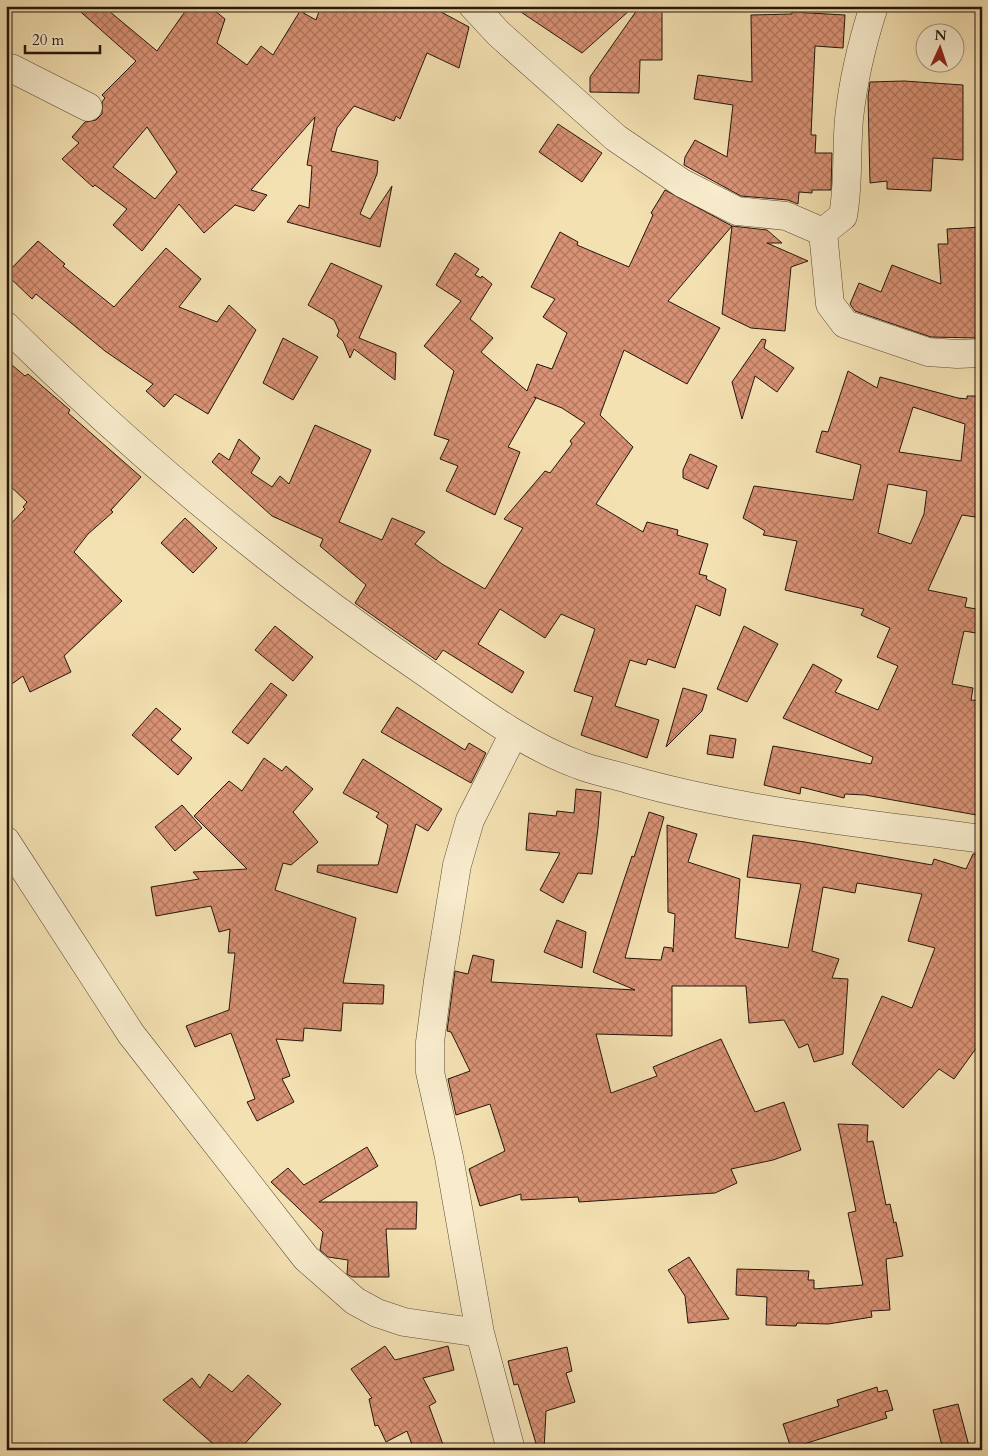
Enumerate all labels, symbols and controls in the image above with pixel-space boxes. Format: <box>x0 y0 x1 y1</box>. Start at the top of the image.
scale bar <box>25 22 100 54</box>
north arrow <box>916 22 966 72</box>
text: N <box>934 26 947 45</box>
text: 20 m <box>32 30 64 50</box>

